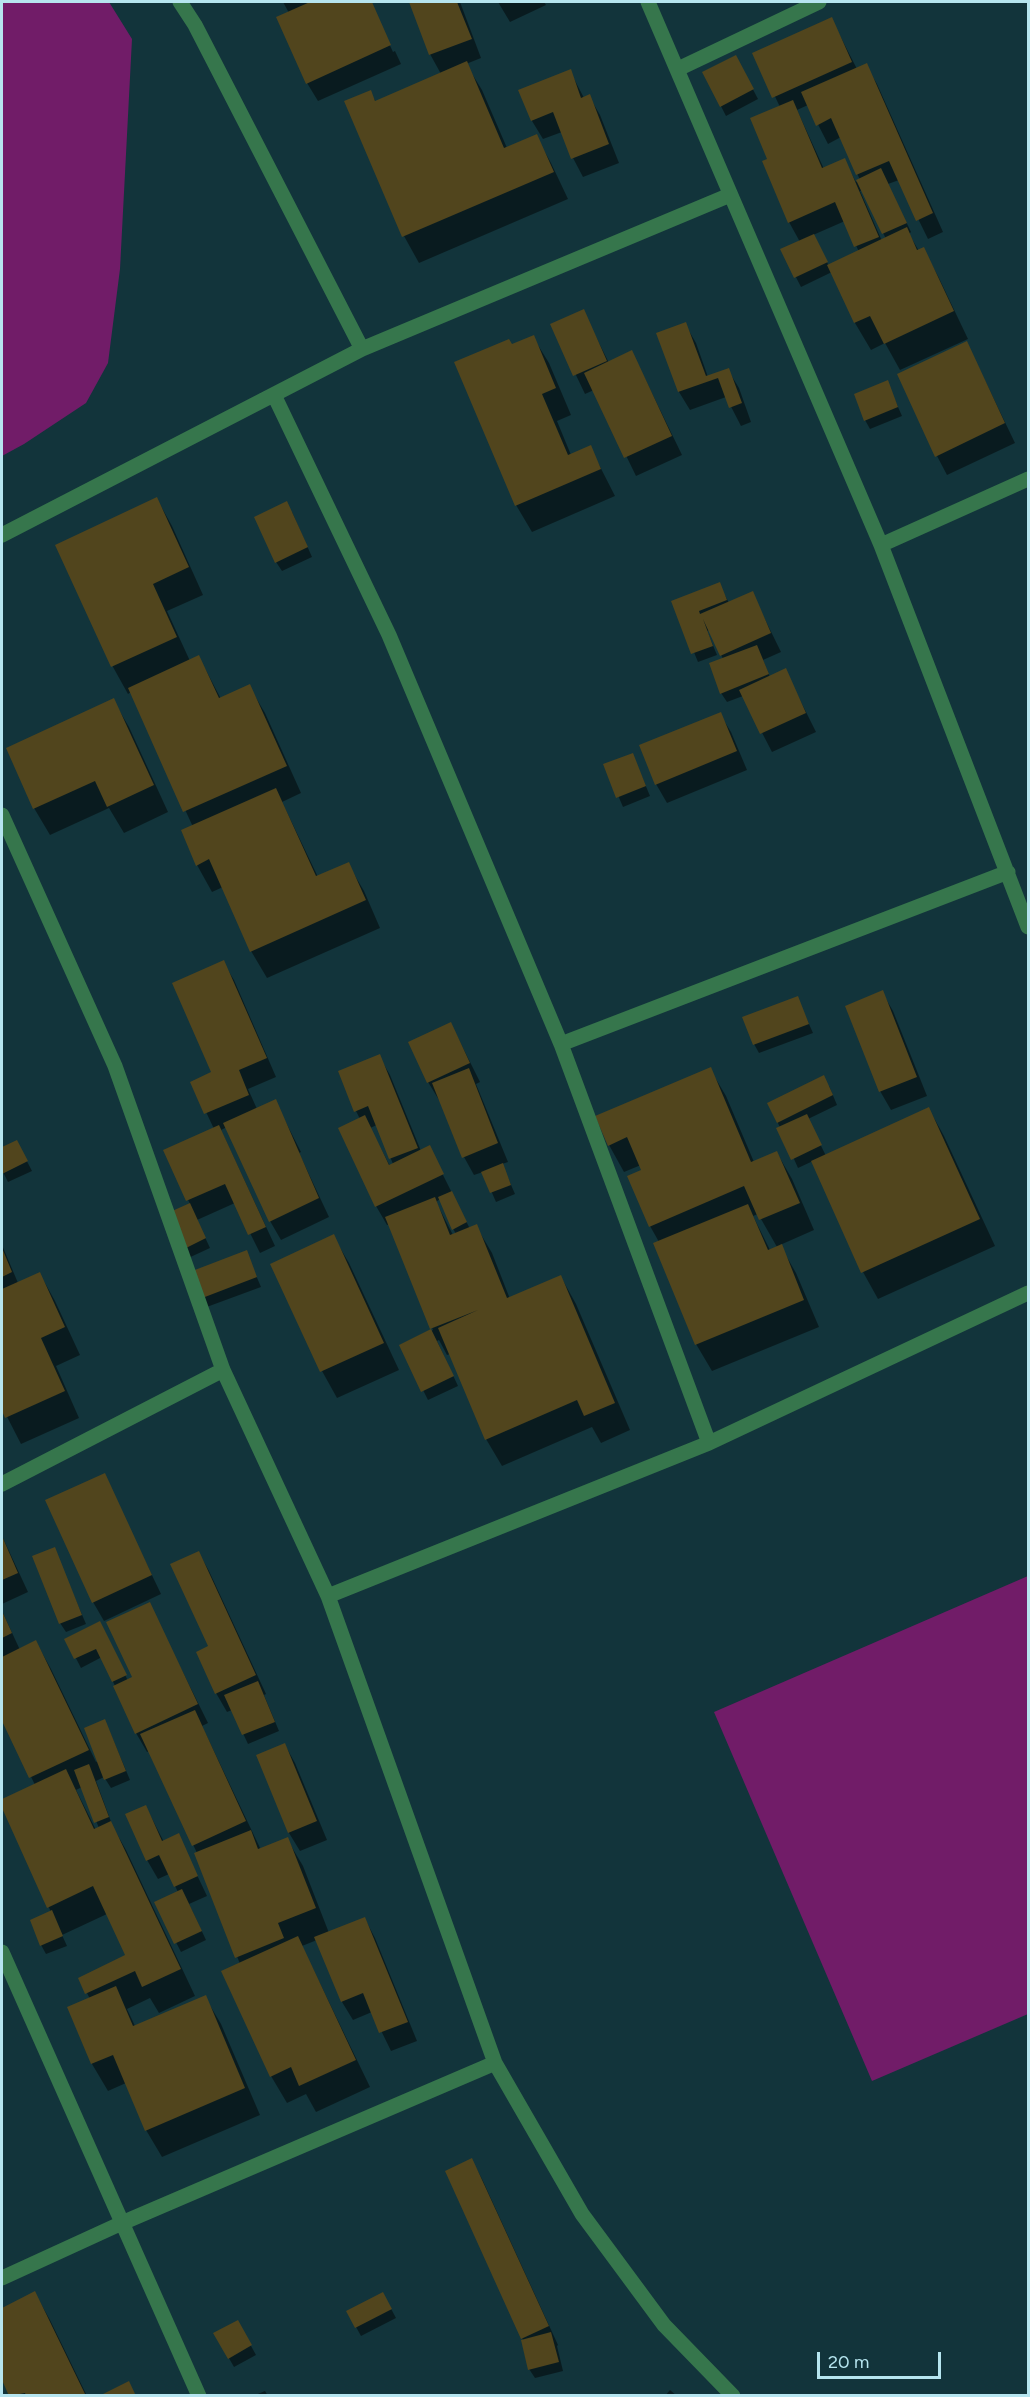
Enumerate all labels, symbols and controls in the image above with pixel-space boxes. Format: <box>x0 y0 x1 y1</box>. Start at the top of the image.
scale bar <box>820 2340 944 2378</box>
text: 20 m <box>828 2351 869 2373</box>

